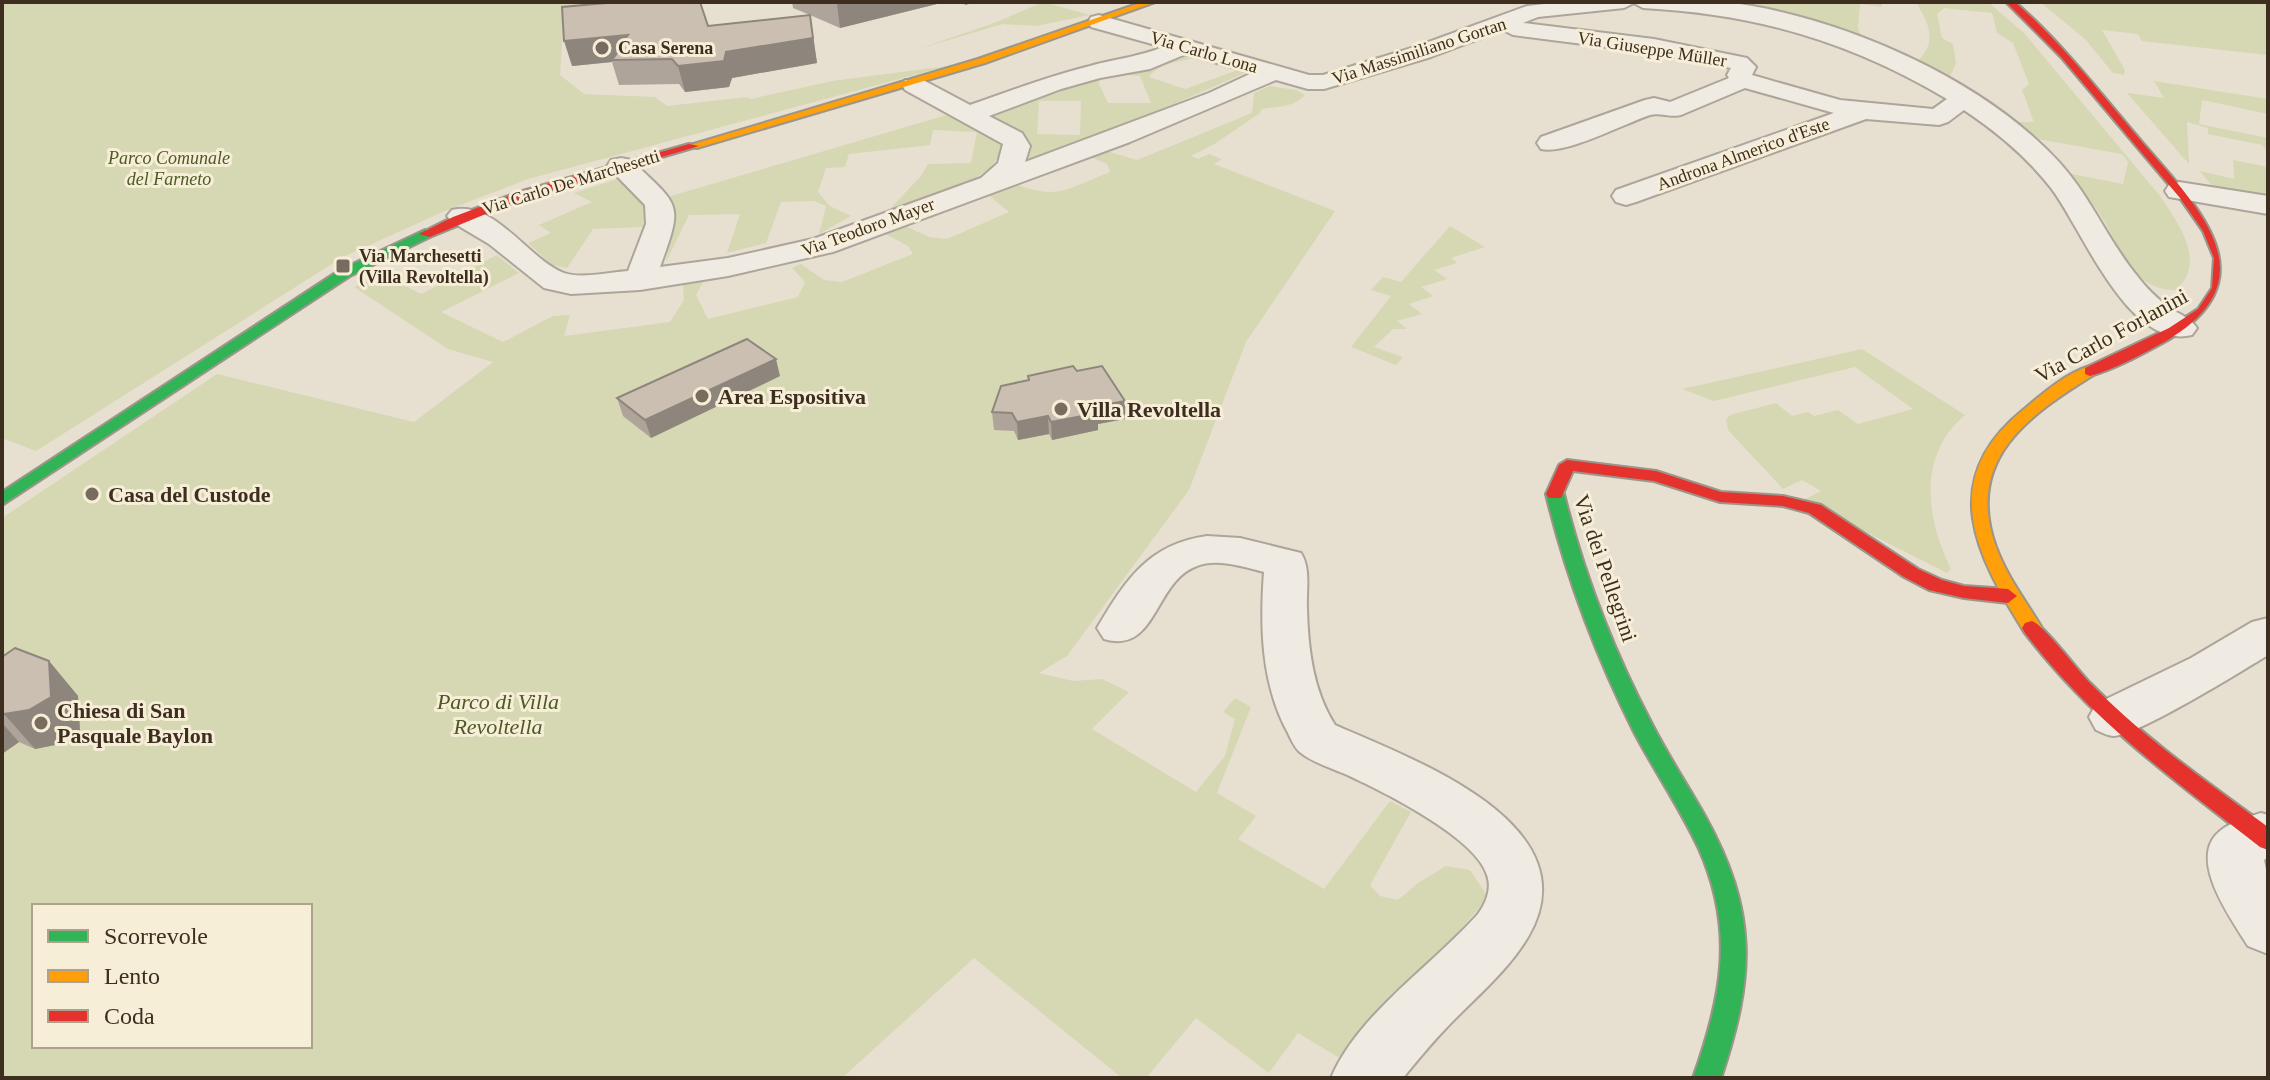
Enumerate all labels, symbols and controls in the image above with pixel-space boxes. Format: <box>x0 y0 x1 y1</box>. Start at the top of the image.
street label: Via Massimiliano Gortan <box>1329 13 1509 89</box>
street label: Via Carlo Lona <box>1148 27 1260 77</box>
street label: Via Giuseppe Müller <box>1576 27 1728 71</box>
place label: Casa Serena <box>618 38 713 58</box>
marker: Casa Serena <box>593 39 611 57</box>
street label: Androna Almerico d'Este <box>1654 113 1832 195</box>
street label: Via Carlo De Marchesetti <box>480 145 662 219</box>
park label: Parco Comunale del Farneto <box>107 148 230 189</box>
street label: Via Teodoro Mayer <box>799 194 937 260</box>
place label: Via Marchesetti (Villa Revoltella) <box>359 246 489 288</box>
marker: Via Marchesetti (Villa Revoltella) <box>334 257 352 275</box>
street label: Via Carlo Forlanini <box>2030 283 2192 388</box>
place label: Area Espositiva <box>718 384 866 409</box>
marker: Area Espositiva <box>693 387 711 405</box>
place label: Villa Revoltella <box>1077 397 1221 422</box>
marker: Villa Revoltella <box>1052 400 1070 418</box>
place label: Casa del Custode <box>108 482 271 507</box>
marker: Casa del Custode <box>83 485 101 503</box>
street label: Via dei Pellegrini <box>1569 491 1642 645</box>
park label: Parco di Villa Revoltella <box>436 689 559 739</box>
place label: Chiesa di San Pasquale Baylon <box>57 698 213 748</box>
marker: Chiesa di San Pasquale Baylon <box>32 714 50 732</box>
legend <box>32 904 312 1048</box>
text: Scorrevole <box>104 923 208 949</box>
text: Lento <box>104 963 160 989</box>
text: Coda <box>104 1003 155 1029</box>

